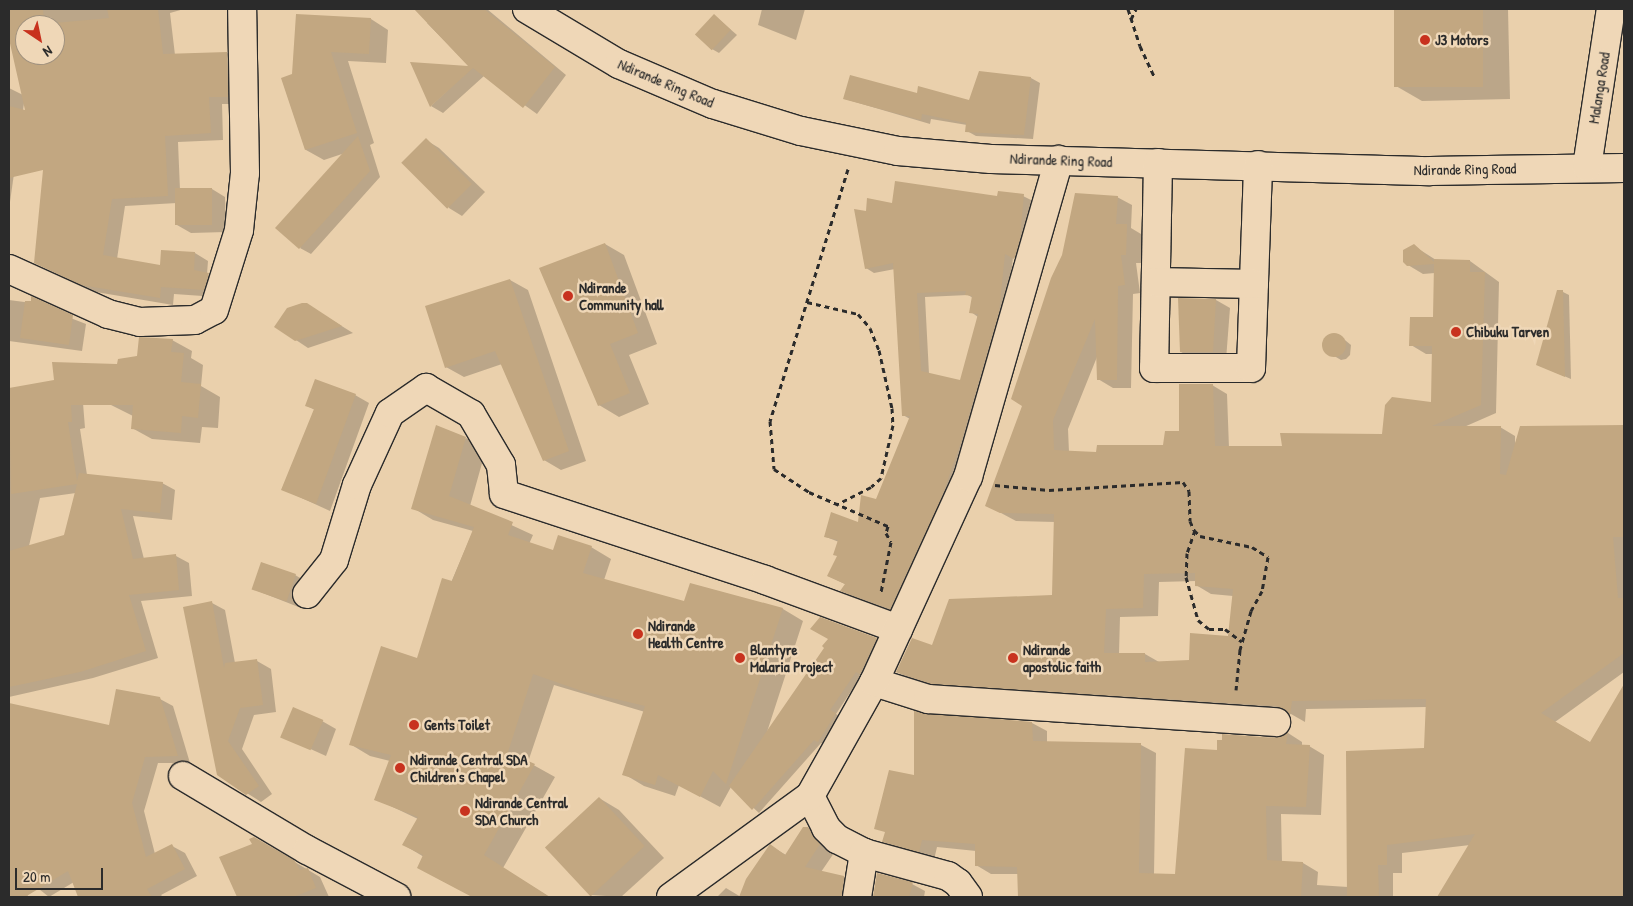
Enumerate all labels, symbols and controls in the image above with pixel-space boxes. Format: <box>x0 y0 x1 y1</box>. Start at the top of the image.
north arrow <box>15 15 65 65</box>
place label: J3 Motors <box>1435 31 1488 49</box>
marker: J3 Motors <box>1419 34 1431 46</box>
text: N <box>40 42 57 62</box>
street label: Malanga Road <box>1584 51 1614 125</box>
street label: Ndirande Ring Road <box>615 55 717 111</box>
street label: Ndirande Ring Road <box>1009 149 1113 171</box>
street label: Ndirande Ring Road <box>1414 159 1516 179</box>
place label: Ndirande Community hall <box>579 278 663 313</box>
marker: Ndirande Community hall <box>561 289 575 303</box>
place label: Chibuku Tarven <box>1466 323 1549 341</box>
marker: Chibuku Tarven <box>1450 326 1462 338</box>
place label: Ndirande Health Centre <box>648 616 724 651</box>
marker: Ndirande Health Centre <box>632 628 644 640</box>
place label: Blantyre Malaria Project <box>750 640 833 675</box>
place label: Ndirande apostolic faith <box>1023 640 1101 675</box>
marker: Blantyre Malaria Project <box>734 652 746 664</box>
marker: Ndirande apostolic faith <box>1007 652 1019 664</box>
place label: Gents Toilet <box>424 716 490 734</box>
marker: Gents Toilet <box>408 719 420 731</box>
place label: Ndirande Central SDA Children's Chapel <box>410 750 527 785</box>
marker: Ndirande Central SDA Children's Chapel <box>394 762 406 774</box>
place label: Ndirande Central SDA Church <box>475 793 568 828</box>
marker: Ndirande Central SDA Church <box>459 805 471 817</box>
scale bar <box>18 858 105 890</box>
text: 20 m <box>23 866 50 887</box>

